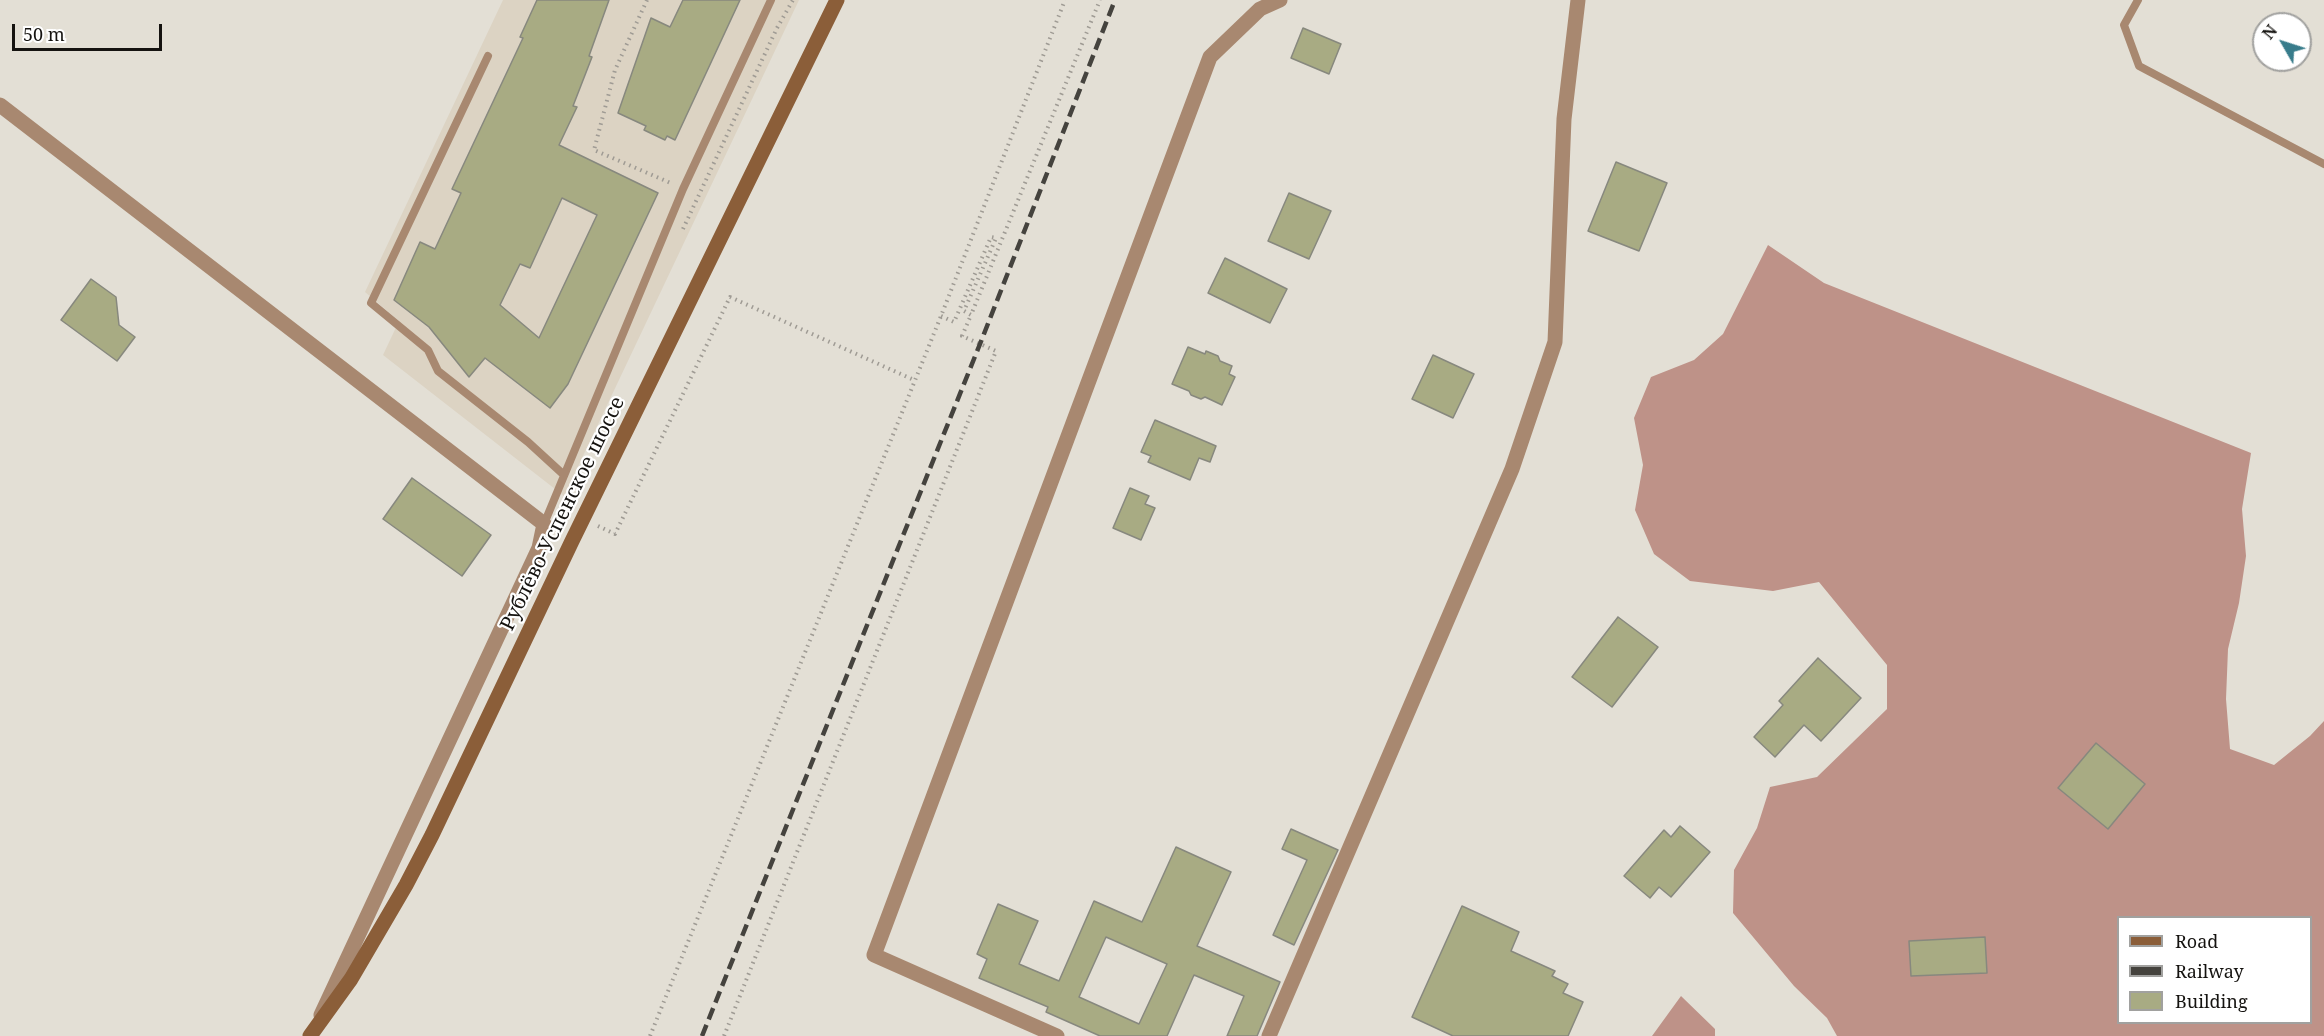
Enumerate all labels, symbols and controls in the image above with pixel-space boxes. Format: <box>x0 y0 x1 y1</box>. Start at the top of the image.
scale bar <box>15 12 165 50</box>
north arrow <box>2252 12 2312 72</box>
text: N <box>2257 20 2282 44</box>
text: 50 m <box>23 22 65 46</box>
street label: Рублёво-Успенское шоссе <box>496 393 630 635</box>
legend <box>2117 916 2312 1024</box>
text: Road <box>2175 929 2218 953</box>
text: Railway <box>2175 959 2244 983</box>
text: Building <box>2175 989 2248 1013</box>

